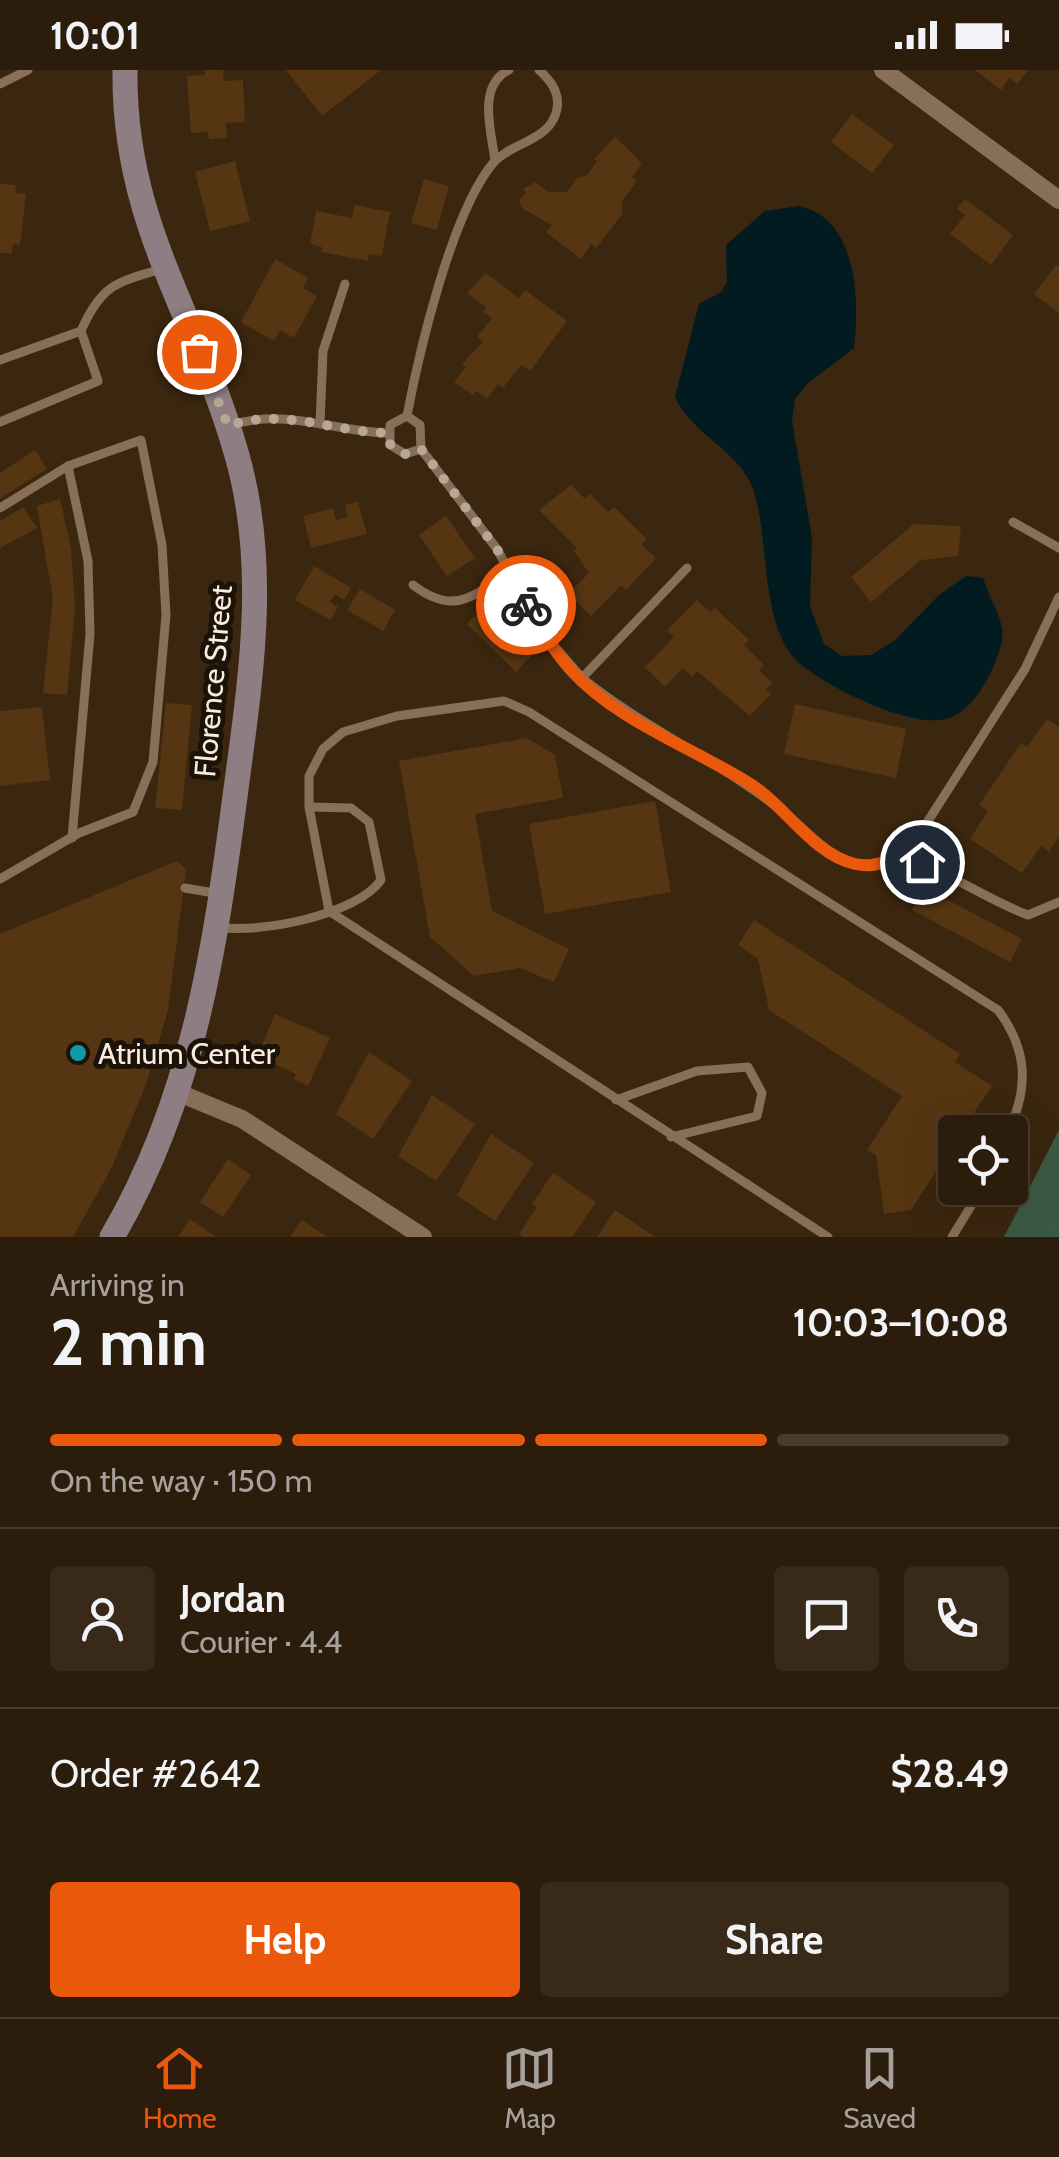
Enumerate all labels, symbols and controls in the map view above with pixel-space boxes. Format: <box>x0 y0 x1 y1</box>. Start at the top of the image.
text: 10:01 <box>50 12 140 59</box>
pin <box>157 310 242 395</box>
icon: bag <box>172 325 227 380</box>
courier <box>476 555 576 655</box>
icon: bike <box>499 578 554 633</box>
street label: Florence Street <box>186 583 240 779</box>
pin <box>880 820 965 905</box>
icon: home <box>895 835 950 890</box>
place label: Atrium Center <box>98 1035 276 1072</box>
marker: Atrium Center <box>67 1042 89 1064</box>
map controls <box>938 1115 1028 1205</box>
button: locate <box>938 1115 1028 1205</box>
text: Arriving in <box>50 1265 185 1304</box>
text: 10:03–10:08 <box>793 1299 1009 1346</box>
text: 2 min <box>50 1302 207 1381</box>
text: On the way · 150 m <box>50 1461 313 1500</box>
button: person <box>50 1566 155 1671</box>
button: chat <box>774 1566 879 1671</box>
button: phone <box>904 1566 1009 1671</box>
text: Jordan <box>180 1575 286 1622</box>
text: Courier · 4.4 <box>180 1622 342 1661</box>
text: Order #2642 <box>50 1750 262 1797</box>
text: $28.49 <box>891 1750 1009 1797</box>
button: Help <box>50 1882 520 1997</box>
button: Share <box>540 1882 1009 1997</box>
tab: Home <box>143 2041 217 2135</box>
tab: Map <box>502 2041 557 2135</box>
tab: Saved <box>843 2041 916 2135</box>

